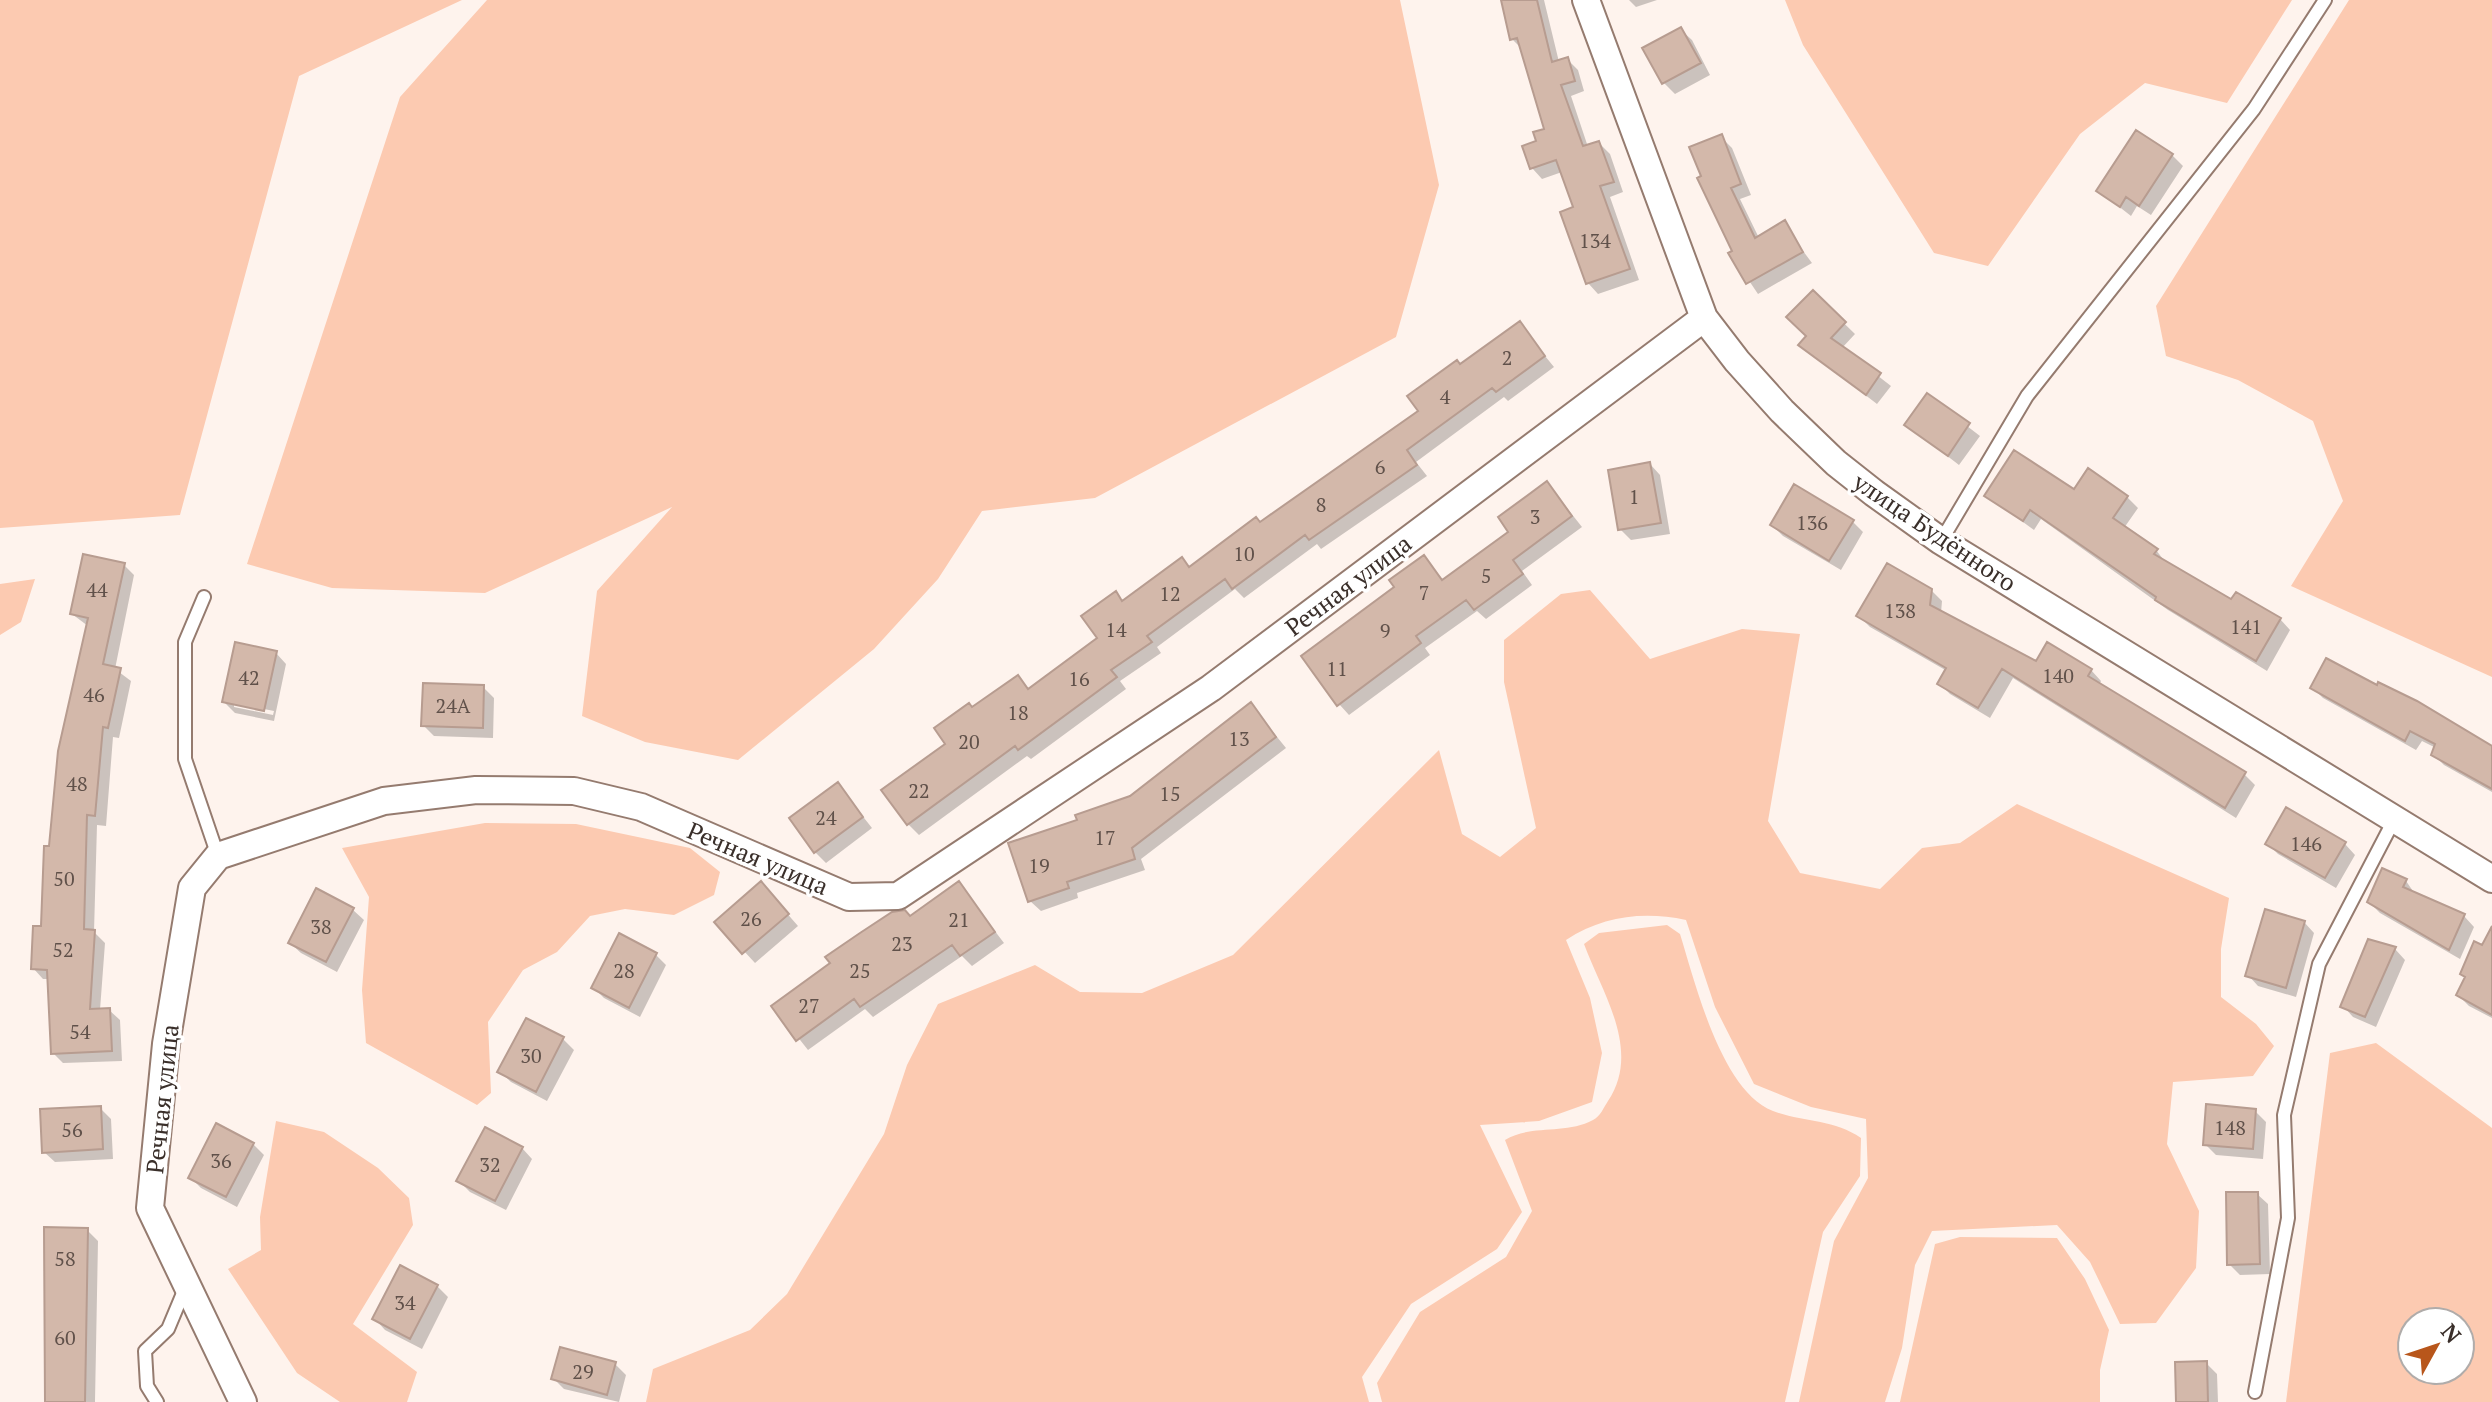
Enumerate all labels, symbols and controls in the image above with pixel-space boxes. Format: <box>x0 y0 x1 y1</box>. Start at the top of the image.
house number: 134 <box>1579 227 1611 254</box>
house number: 2 <box>1502 344 1512 371</box>
house number: 4 <box>1440 383 1451 410</box>
house number: 6 <box>1375 453 1386 480</box>
street label: улица Будённого <box>1846 465 2023 598</box>
house number: 1 <box>1629 483 1639 510</box>
house number: 8 <box>1316 491 1326 518</box>
house number: 3 <box>1530 503 1540 530</box>
house number: 136 <box>1796 509 1828 536</box>
street label: Речная улица <box>1278 527 1418 643</box>
house number: 10 <box>1233 540 1255 567</box>
house number: 5 <box>1481 562 1491 589</box>
house number: 44 <box>86 576 108 603</box>
house number: 7 <box>1419 579 1429 606</box>
house number: 12 <box>1159 580 1181 607</box>
house number: 138 <box>1884 597 1916 624</box>
house number: 141 <box>2230 613 2262 640</box>
house number: 14 <box>1105 616 1127 643</box>
house number: 9 <box>1380 617 1390 644</box>
house number: 11 <box>1326 655 1348 682</box>
house number: 140 <box>2042 662 2074 689</box>
house number: 42 <box>238 664 260 691</box>
house number: 16 <box>1068 665 1090 692</box>
house number: 46 <box>83 681 105 708</box>
house number: 24А <box>436 692 471 719</box>
house number: 18 <box>1007 699 1029 726</box>
house number: 13 <box>1228 725 1250 752</box>
house number: 20 <box>958 728 980 755</box>
house number: 48 <box>66 770 88 797</box>
house number: 22 <box>908 777 930 804</box>
house number: 15 <box>1159 780 1181 807</box>
house number: 24 <box>815 804 837 831</box>
street label: Речная улица <box>683 814 833 902</box>
house number: 17 <box>1094 824 1116 851</box>
house number: 146 <box>2290 830 2322 857</box>
house number: 19 <box>1028 852 1050 879</box>
house number: 50 <box>53 865 75 892</box>
house number: 26 <box>740 905 762 932</box>
house number: 21 <box>948 906 970 933</box>
house number: 38 <box>310 913 332 940</box>
house number: 23 <box>891 930 913 957</box>
house number: 52 <box>52 936 74 963</box>
house number: 28 <box>613 957 635 984</box>
house number: 25 <box>849 957 871 984</box>
house number: 27 <box>798 992 820 1019</box>
house number: 54 <box>69 1018 91 1045</box>
street label: Речная улица <box>138 1023 186 1175</box>
house number: 30 <box>520 1042 542 1069</box>
house number: 148 <box>2214 1114 2246 1141</box>
house number: 56 <box>61 1116 83 1143</box>
house number: 36 <box>210 1147 232 1174</box>
house number: 32 <box>479 1151 501 1178</box>
house number: 58 <box>54 1245 76 1272</box>
house number: 34 <box>394 1289 416 1316</box>
north arrow <box>2396 1306 2476 1386</box>
text: N <box>2435 1317 2468 1349</box>
house number: 60 <box>54 1324 76 1351</box>
house number: 29 <box>572 1358 594 1385</box>

